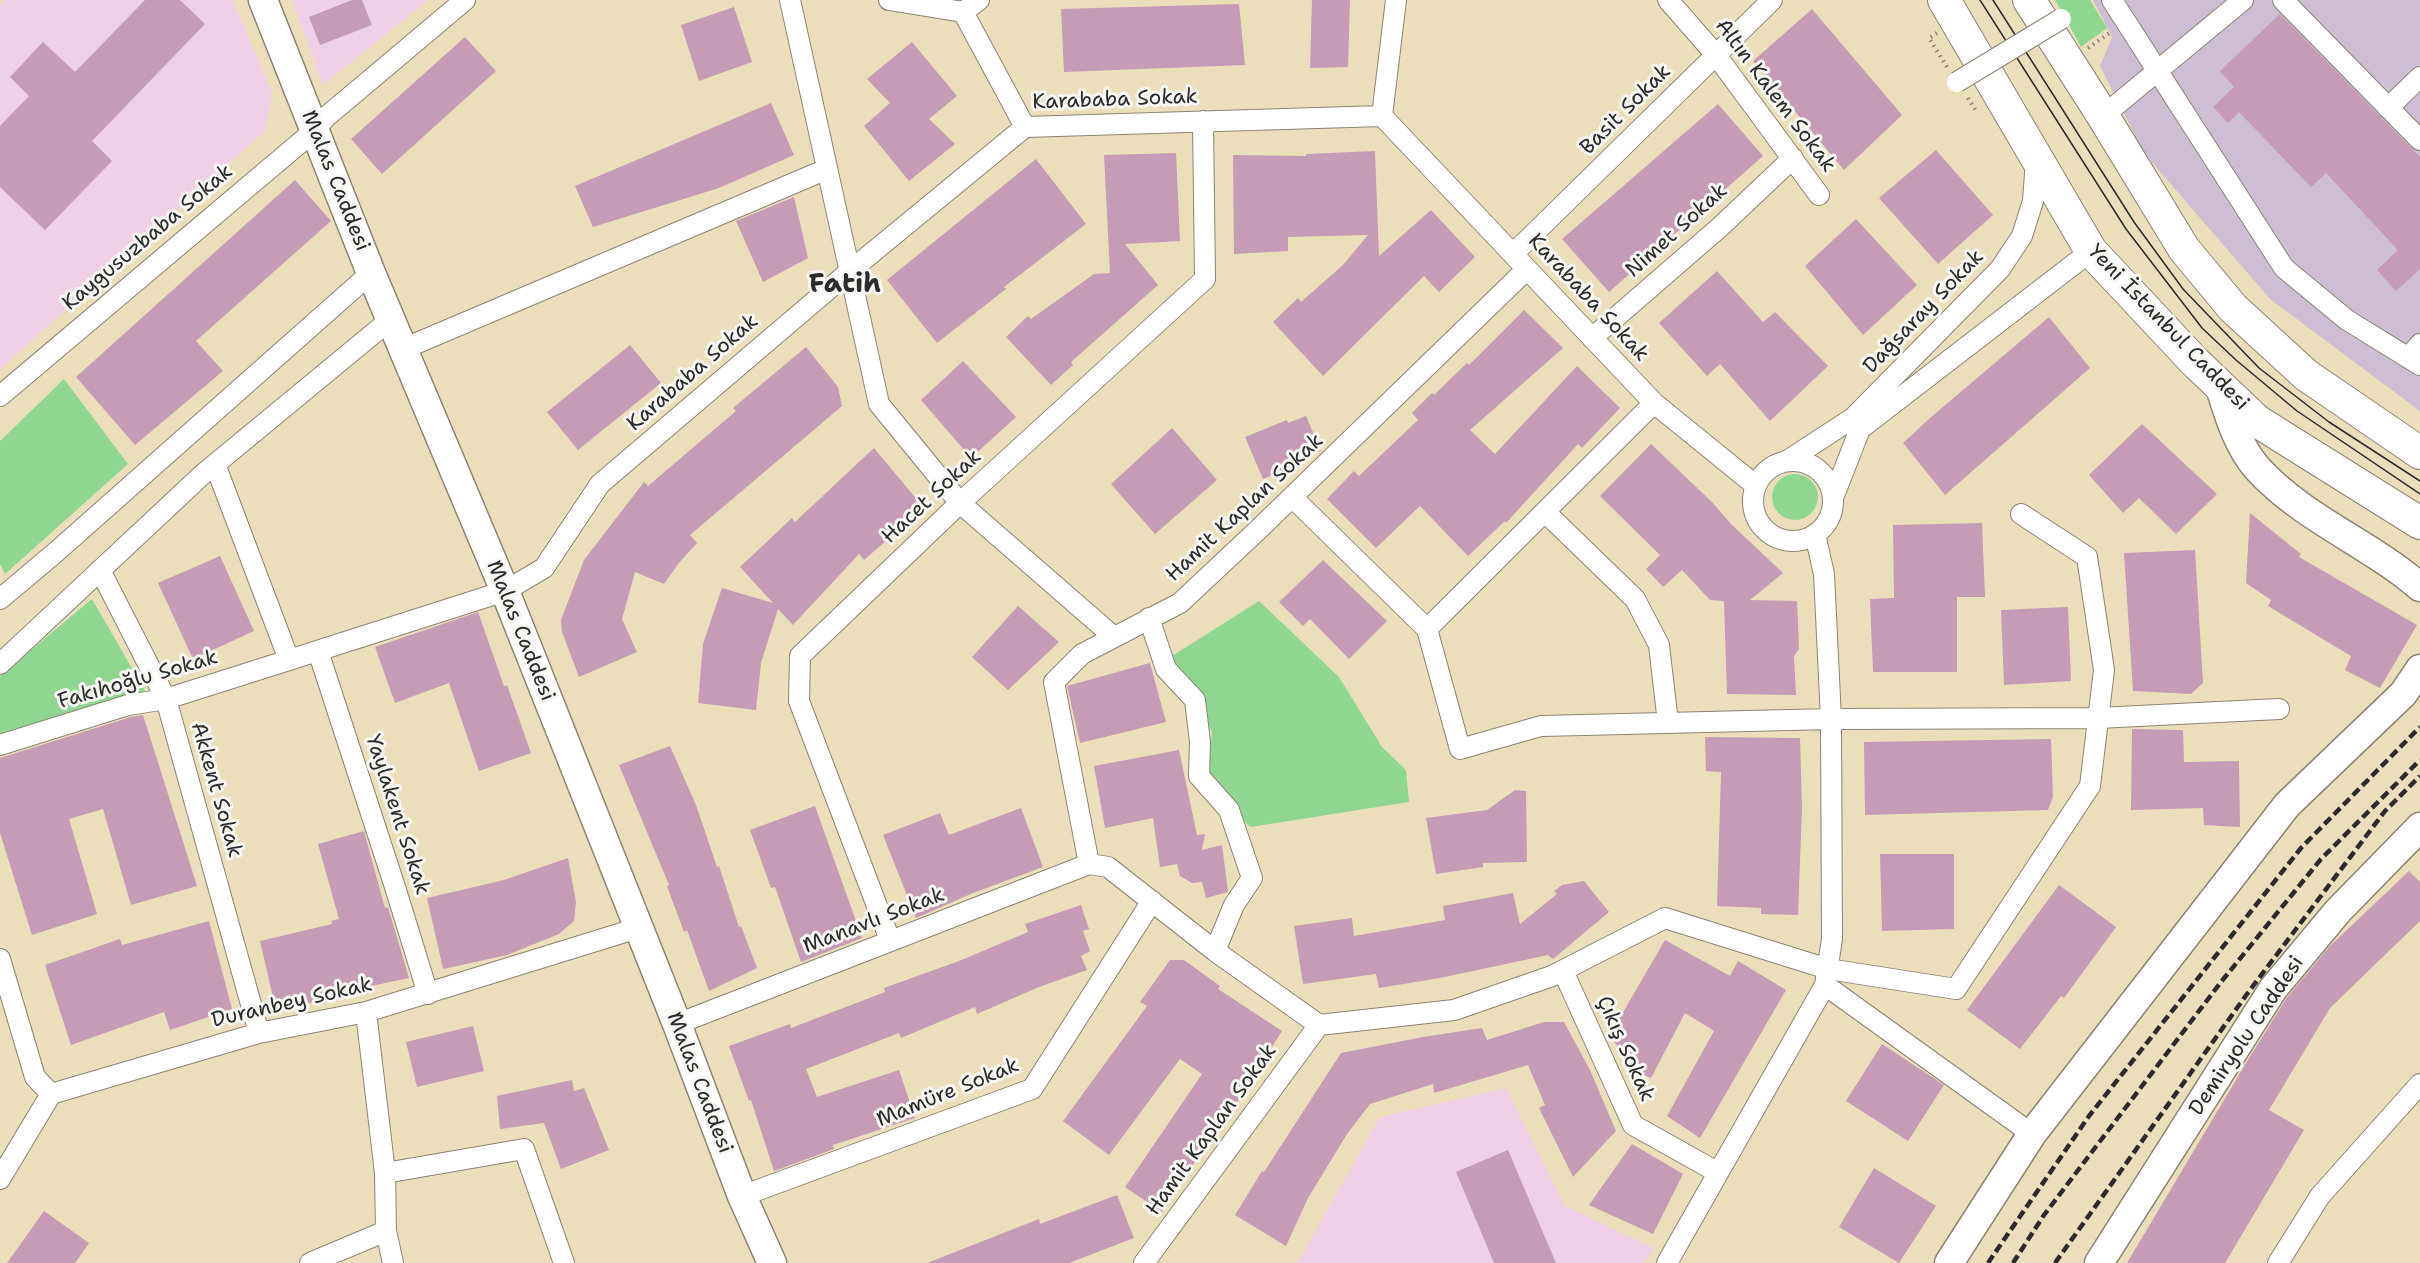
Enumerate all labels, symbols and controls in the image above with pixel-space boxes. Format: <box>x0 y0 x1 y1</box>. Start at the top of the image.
street label: Altın Kalem Sokak <box>1709 14 1841 178</box>
street label: Basit Sokak <box>1575 59 1677 161</box>
street label: Karababa Sokak <box>1032 85 1198 115</box>
street label: Malas Caddesi <box>295 107 375 255</box>
street label: Kaygusuzbaba Sokak <box>58 159 238 317</box>
street label: Nimet Sokak <box>1621 179 1733 283</box>
street label: Karababa Sokak <box>1522 229 1654 367</box>
street label: Yeni İstanbul Caddesi <box>2082 240 2254 416</box>
street label: Dağsaray Sokak <box>1858 245 1990 379</box>
district label: Fatih <box>809 269 881 301</box>
street label: Karababa Sokak <box>622 309 764 437</box>
street label: Hamit Kaplan Sokak <box>1161 429 1329 587</box>
street label: Hacet Sokak <box>877 445 987 549</box>
street label: Malas Caddesi <box>480 557 560 705</box>
street label: Fakıhoğlu Sokak <box>55 645 221 715</box>
street label: Akkent Sokak <box>185 720 247 860</box>
street label: Yaylakent Sokak <box>359 732 435 898</box>
street label: Manavlı Sokak <box>800 882 948 960</box>
street label: Demiryolu Caddesi <box>2184 951 2310 1121</box>
street label: Duranbey Sokak <box>209 972 375 1034</box>
street label: Çıkış Sokak <box>1591 992 1659 1106</box>
street label: Malas Caddesi <box>660 1009 738 1157</box>
street label: Hamit Kaplan Sokak <box>1141 1039 1283 1221</box>
street label: Mamüre Sokak <box>873 1053 1023 1133</box>

